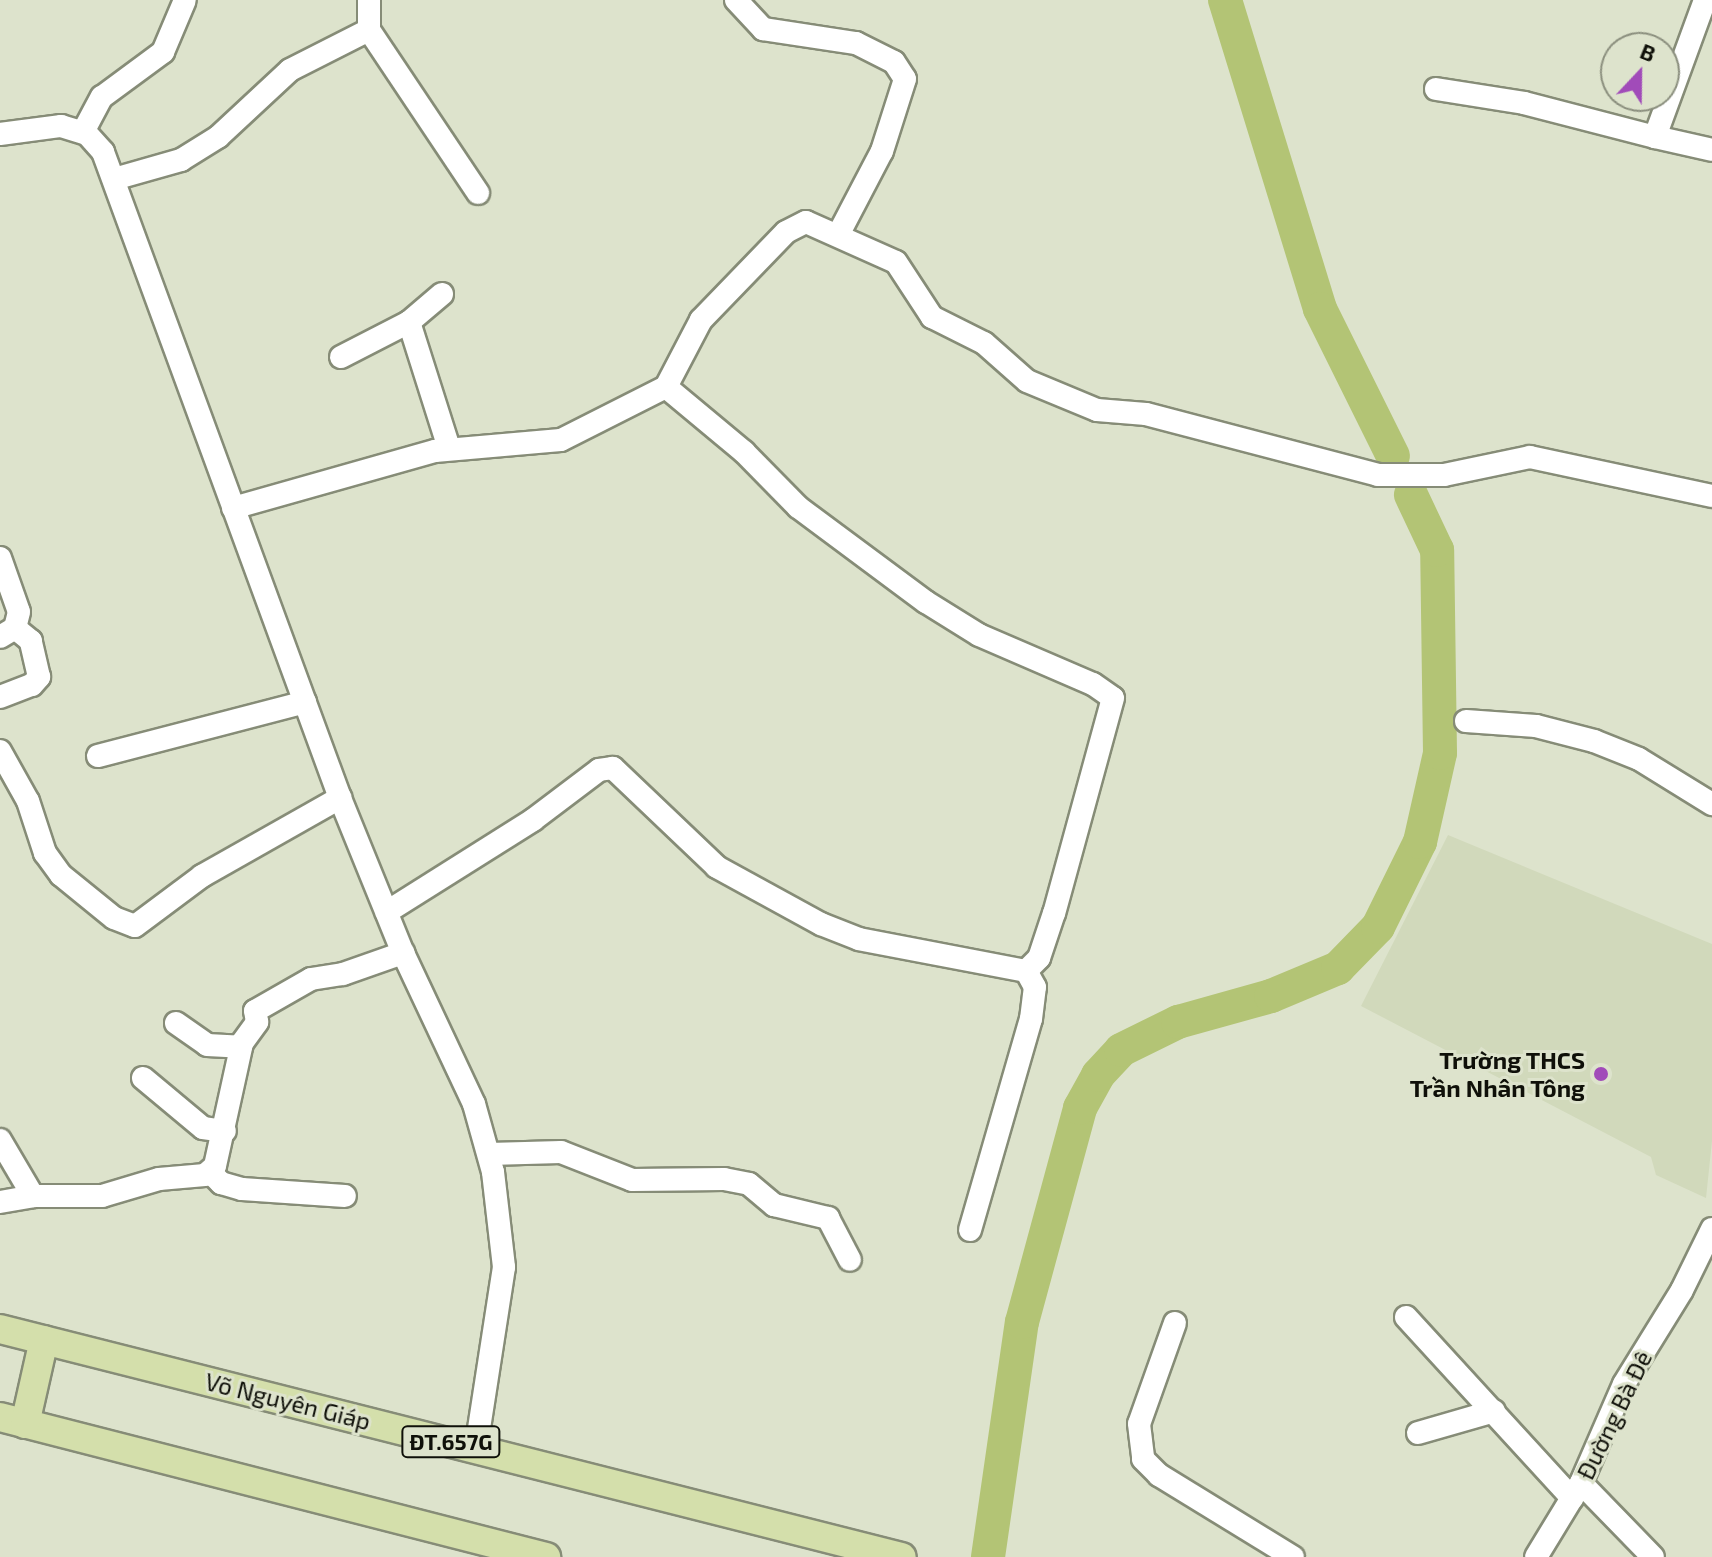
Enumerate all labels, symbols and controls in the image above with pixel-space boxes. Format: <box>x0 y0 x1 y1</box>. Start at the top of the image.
north arrow <box>1600 32 1680 112</box>
text: B <box>1637 37 1660 66</box>
place label: Trường THCS Trần Nhân Tông <box>1409 1046 1585 1102</box>
marker: Trường THCS Trần Nhân Tông <box>1592 1065 1610 1083</box>
street label: Đường Bà Đê <box>1571 1346 1657 1484</box>
street label: Võ Nguyên Giáp <box>202 1367 374 1435</box>
road number: ĐT.657G <box>401 1424 501 1460</box>

